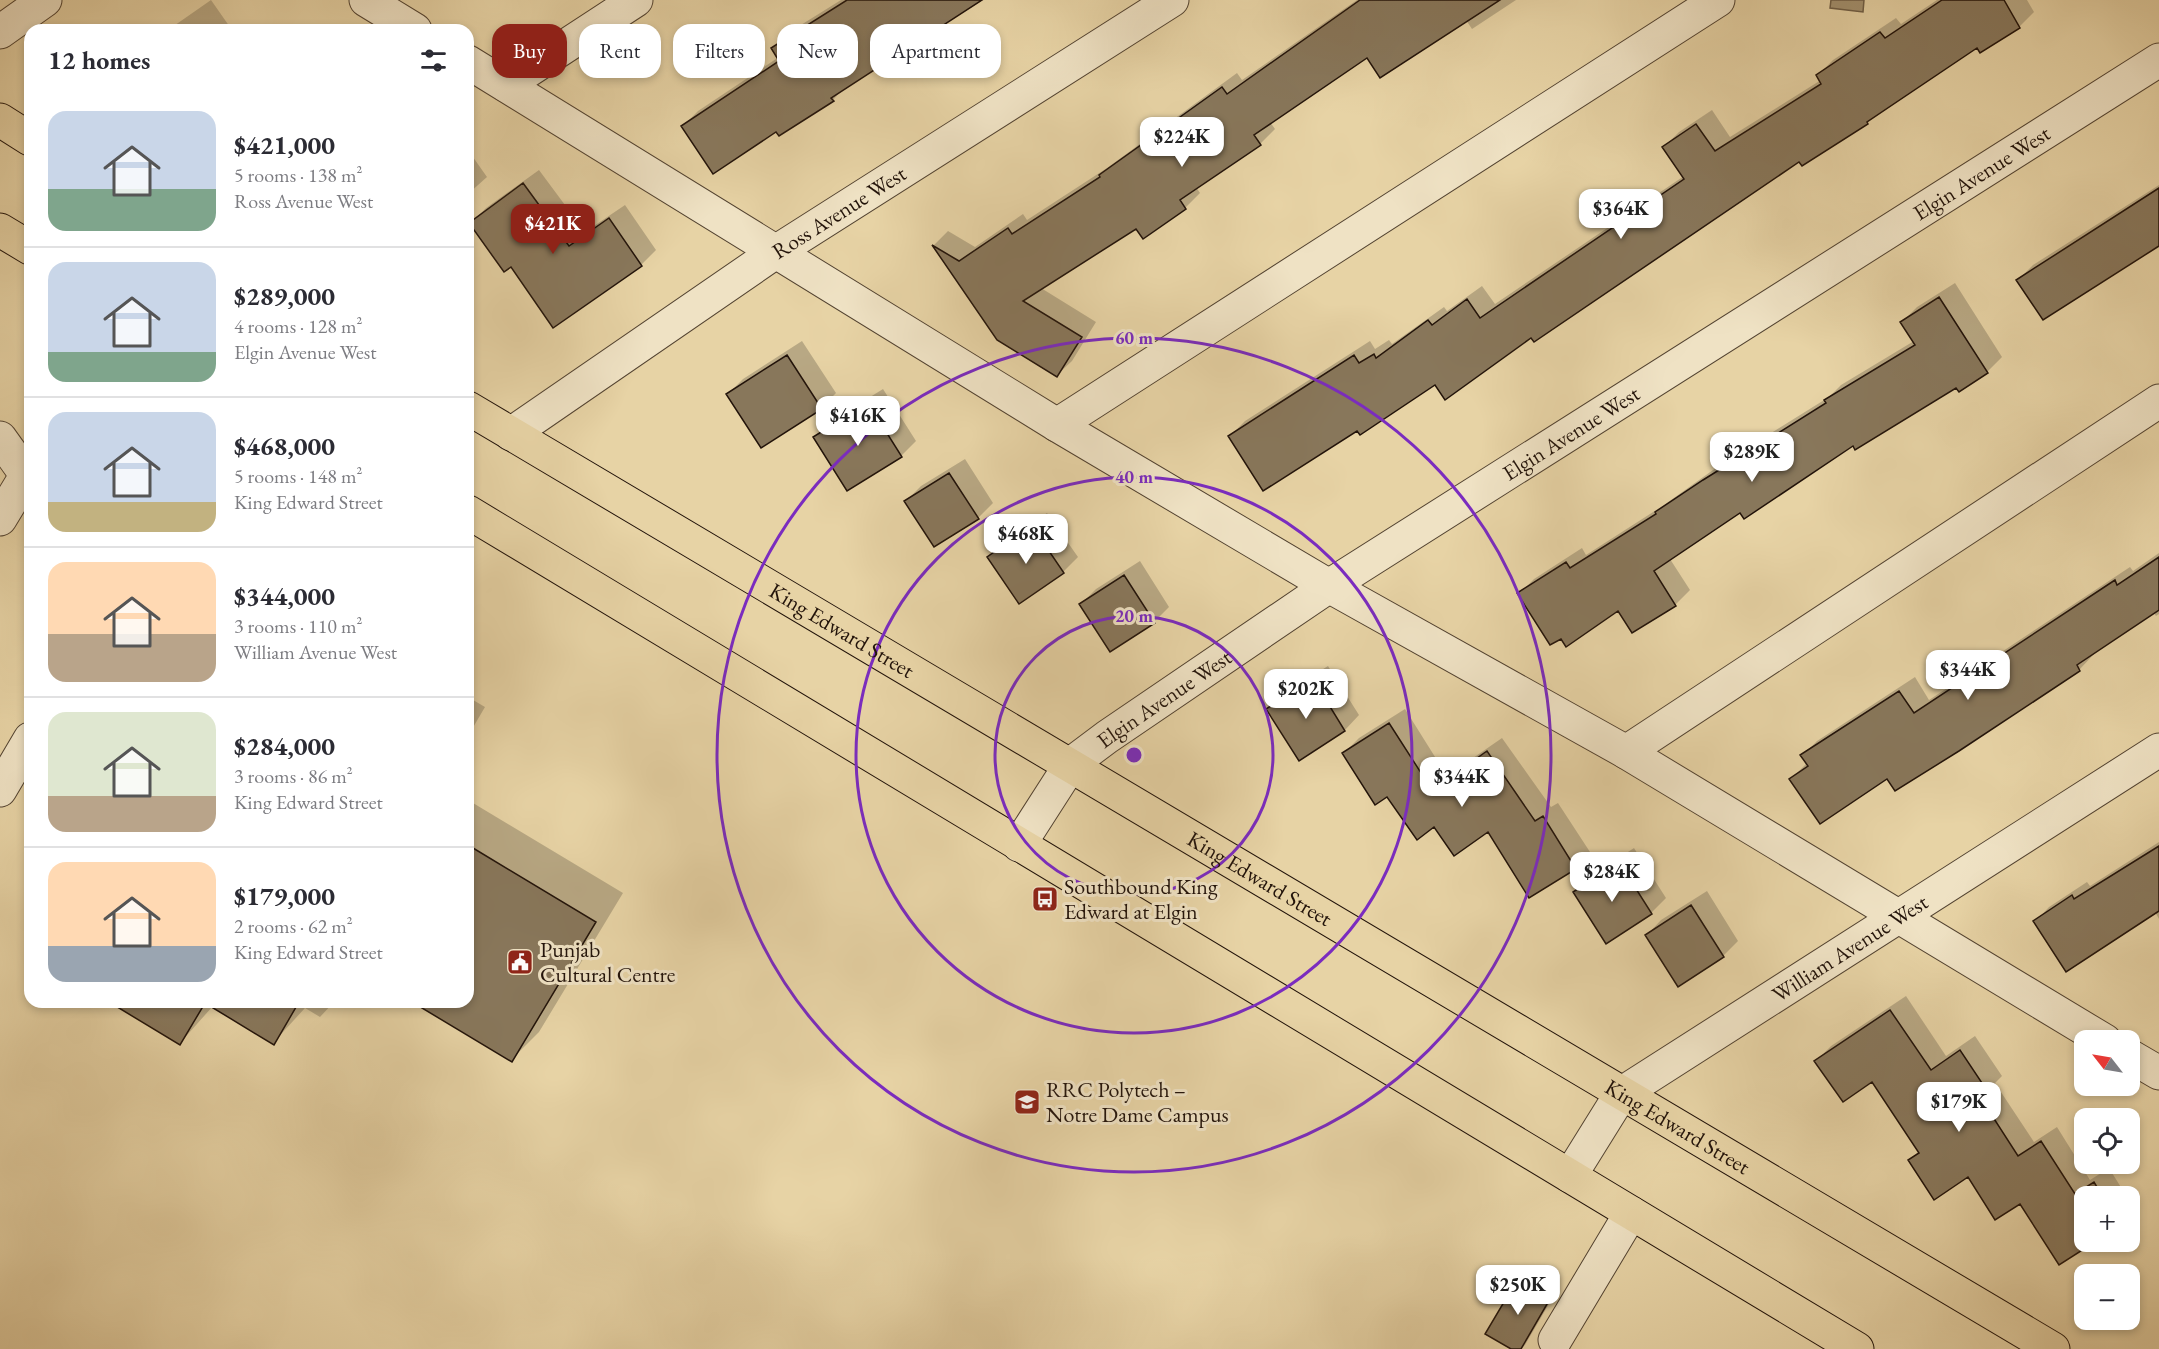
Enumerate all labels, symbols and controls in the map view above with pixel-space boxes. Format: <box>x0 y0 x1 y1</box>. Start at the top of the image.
chip: Buy <box>492 24 567 78</box>
chip: Rent <box>579 24 661 78</box>
chip: Filters <box>673 24 765 78</box>
chip: New <box>777 24 858 78</box>
chip: Apartment <box>870 24 1001 78</box>
text: 12 homes <box>48 43 150 77</box>
icon: filters <box>417 44 450 77</box>
pin: $224K <box>1140 117 1224 168</box>
street label: Elgin Avenue West <box>1907 118 2055 227</box>
text: $224K <box>1154 123 1210 149</box>
text: $421,000 <box>234 128 335 162</box>
icon: home <box>96 135 168 207</box>
street label: Ross Avenue West <box>766 158 911 265</box>
text: 5 rooms · 138 m² <box>234 162 362 188</box>
text: Ross Avenue West <box>234 188 373 214</box>
pin: $364K <box>1579 189 1663 240</box>
text: $364K <box>1593 195 1649 221</box>
pin: $421K <box>511 204 595 255</box>
text: $421K <box>525 210 581 236</box>
text: $289,000 <box>234 279 335 313</box>
icon: home <box>96 286 168 358</box>
text: 4 rooms · 128 m² <box>234 313 362 339</box>
text: 60 m <box>1115 326 1153 349</box>
text: Elgin Avenue West <box>234 339 377 365</box>
street label: Elgin Avenue West <box>1497 378 1645 487</box>
pin: $416K <box>816 396 900 447</box>
text: $416K <box>830 402 886 428</box>
text: $468,000 <box>234 429 335 463</box>
pin: $289K <box>1710 432 1794 483</box>
icon: home <box>96 436 168 508</box>
text: $289K <box>1724 438 1780 464</box>
text: 5 rooms · 148 m² <box>234 463 362 489</box>
text: 40 m <box>1115 465 1153 488</box>
text: King Edward Street <box>234 489 383 515</box>
pin: $468K <box>984 514 1068 565</box>
text: $468K <box>998 520 1054 546</box>
street label: King Edward Street <box>764 576 920 684</box>
text: $344,000 <box>234 579 335 613</box>
icon: home <box>96 586 168 658</box>
text: 20 m <box>1115 604 1153 627</box>
text: 3 rooms · 110 m² <box>234 613 362 639</box>
text: William Avenue West <box>234 639 397 665</box>
street label: Elgin Avenue West <box>1091 642 1237 754</box>
pin: $344K <box>1926 650 2010 701</box>
text: $344K <box>1940 656 1996 682</box>
pin: $202K <box>1264 669 1348 720</box>
text: $202K <box>1278 675 1334 701</box>
text: $284,000 <box>234 729 335 763</box>
icon: home <box>96 736 168 808</box>
centre of rings <box>1124 745 1144 765</box>
pin: $344K <box>1420 757 1504 808</box>
text: 3 rooms · 86 m² <box>234 763 353 789</box>
text: $344K <box>1434 763 1490 789</box>
text: King Edward Street <box>234 789 383 815</box>
street label: King Edward Street <box>1182 824 1338 932</box>
pin: $284K <box>1570 852 1654 903</box>
text: $284K <box>1584 858 1640 884</box>
place label: Southbound King Edward at Elgin <box>1064 872 1218 926</box>
text: $179,000 <box>234 879 335 913</box>
bus stop icon: Southbound King Edward at Elgin <box>1030 884 1060 914</box>
icon: home <box>96 886 168 958</box>
street label: William Avenue West <box>1766 887 1933 1008</box>
text: 2 rooms · 62 m² <box>234 913 353 939</box>
place label: Punjab Cultural Centre <box>540 935 676 989</box>
text: King Edward Street <box>234 939 383 965</box>
public building icon: Punjab Cultural Centre <box>505 947 535 977</box>
north arrow <box>2074 1030 2140 1096</box>
map controls <box>2074 1030 2140 1330</box>
street label: King Edward Street <box>1600 1072 1756 1181</box>
place label: RRC Polytech – Notre Dame Campus <box>1046 1075 1229 1129</box>
pin: $179K <box>1917 1082 2001 1133</box>
school or university icon: RRC Polytech – Notre Dame Campus <box>1012 1087 1042 1117</box>
text: $179K <box>1931 1088 1987 1114</box>
button: locate <box>2074 1108 2140 1174</box>
button: + <box>2074 1186 2140 1252</box>
button: − <box>2074 1264 2140 1330</box>
pin: $250K <box>1476 1265 1560 1316</box>
text: $250K <box>1490 1271 1546 1297</box>

